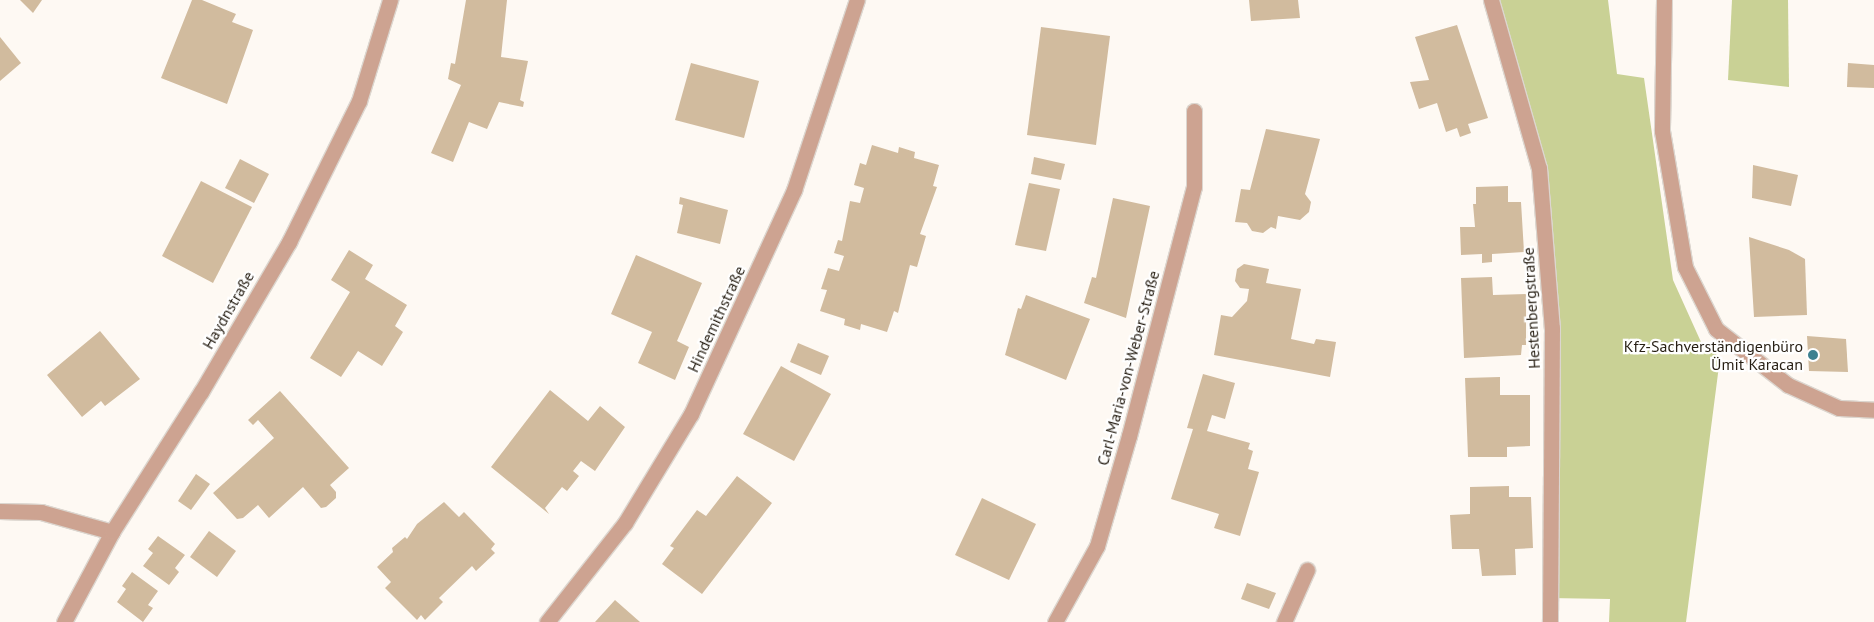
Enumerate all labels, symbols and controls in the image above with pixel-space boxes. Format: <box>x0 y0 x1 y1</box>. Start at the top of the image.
street label: Hestenbergstraße <box>1518 247 1544 369</box>
street label: Hindemithstraße <box>683 263 749 375</box>
street label: Haydnstraße <box>198 268 258 352</box>
street label: Carl-Maria-von-Weber-Straße <box>1093 268 1163 468</box>
place label: Kfz-Sachverständigenbüro Ümit Karacan <box>1624 336 1803 374</box>
marker: Kfz-Sachverständigenbüro Ümit Karacan <box>1807 349 1819 361</box>

